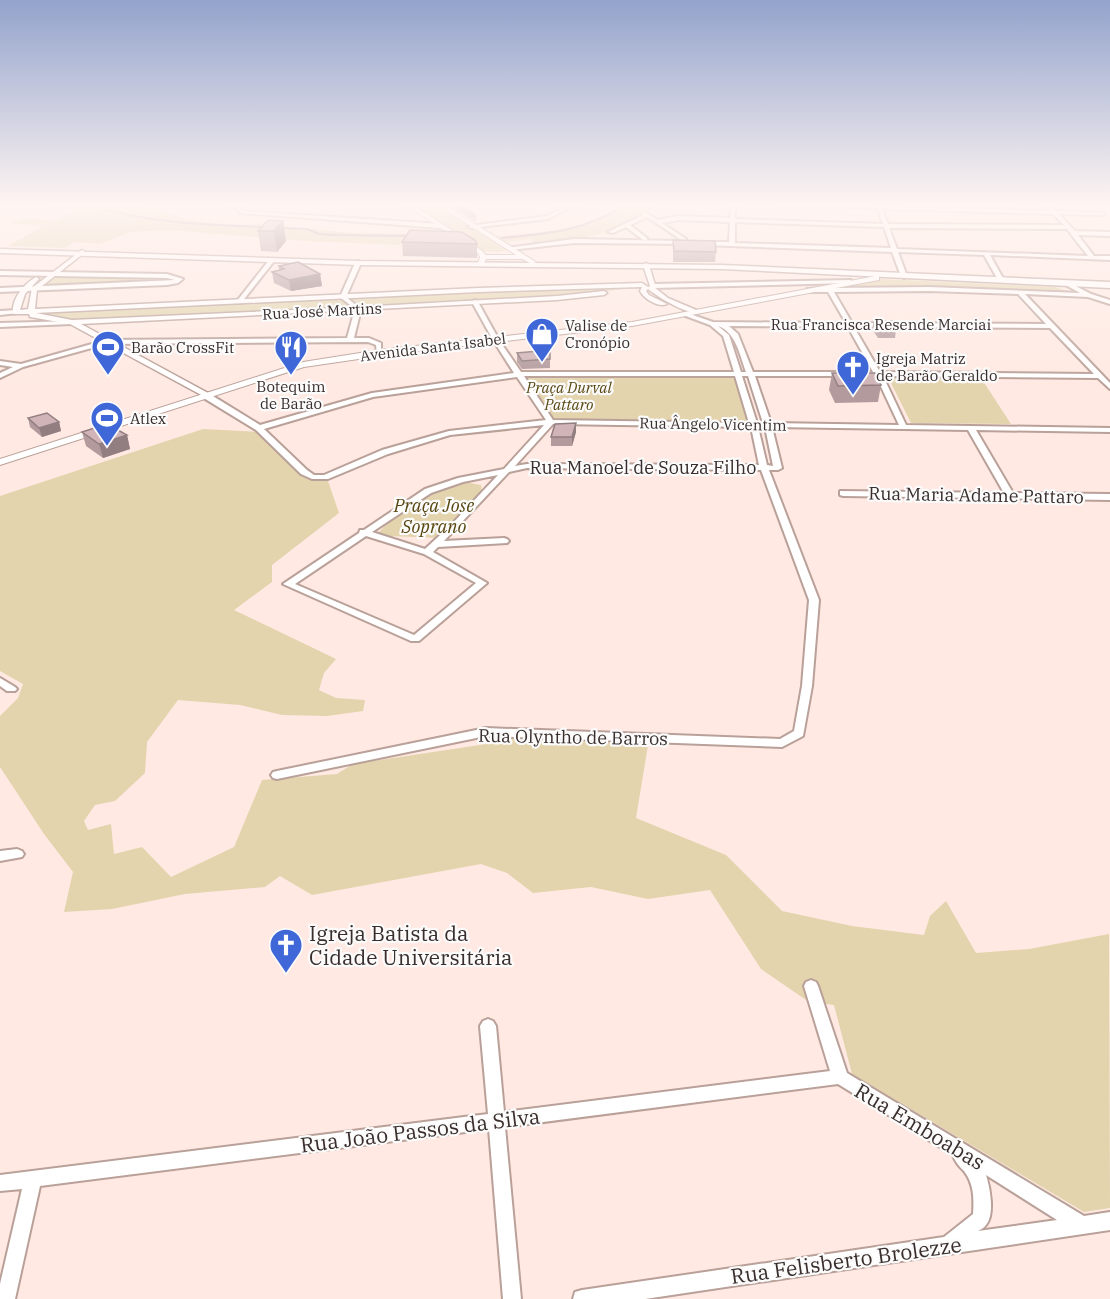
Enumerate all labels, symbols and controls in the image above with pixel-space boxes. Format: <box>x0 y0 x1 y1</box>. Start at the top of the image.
street label: Rua José Martins <box>262 298 382 324</box>
street label: Rua Francisca Resende Marciai <box>771 315 991 334</box>
shop icon: Valise de Cronópio <box>524 316 560 363</box>
place label: Valise de Cronópio <box>565 316 630 352</box>
sports icon: Barão CrossFit <box>90 329 126 376</box>
restaurant icon: Botequim de Barão <box>273 329 309 376</box>
street label: Avenida Santa Isabel <box>359 329 507 365</box>
place label: Barão CrossFit <box>131 338 234 357</box>
church icon: Igreja Matriz de Barão Geraldo <box>835 349 871 396</box>
place label: Igreja Matriz de Barão Geraldo <box>876 349 997 385</box>
place label: Botequim de Barão <box>256 377 326 413</box>
park label: Praça Durval Pattaro <box>525 378 612 414</box>
sports icon: Atlex <box>89 400 125 447</box>
place label: Atlex <box>130 409 166 428</box>
street label: Rua Ângelo Vicentim <box>639 413 787 435</box>
street label: Rua Manoel de Souza Filho <box>530 456 756 479</box>
street label: Rua Maria Adame Pattaro <box>868 482 1084 508</box>
park label: Praça Jose Soprano <box>393 494 474 538</box>
street label: Rua Olyntho de Barros <box>478 724 668 750</box>
place label: Igreja Batista da Cidade Universitária <box>309 919 513 971</box>
church icon: Igreja Batista da Cidade Universitária <box>268 927 304 974</box>
street label: Rua Emboabas <box>850 1076 990 1176</box>
street label: Rua João Passos da Silva <box>299 1101 541 1159</box>
street label: Rua Felisberto Brolezze <box>729 1230 963 1290</box>

